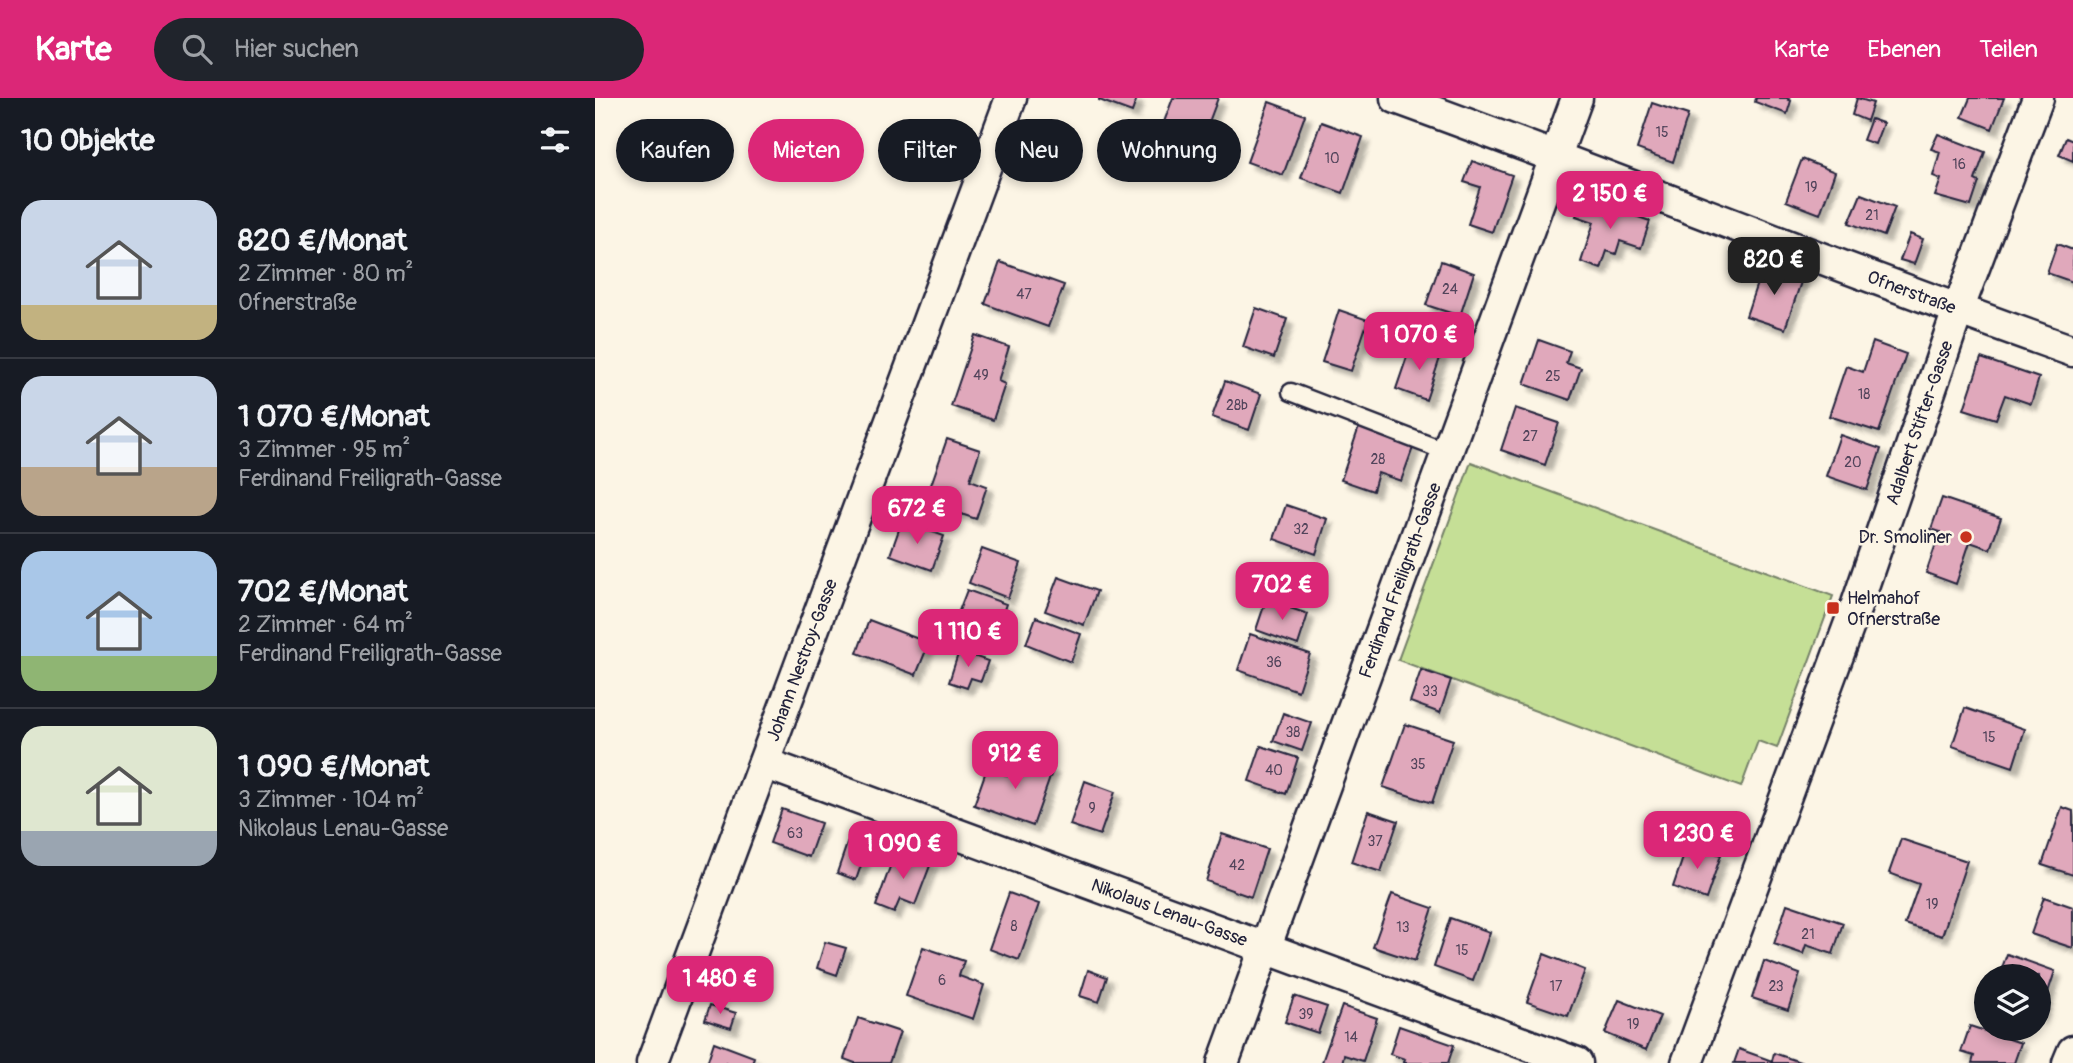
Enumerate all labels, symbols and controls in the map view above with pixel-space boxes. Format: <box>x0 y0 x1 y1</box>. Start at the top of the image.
search box <box>154 18 644 81</box>
text: Karte <box>35 29 112 70</box>
icon: search <box>178 30 216 68</box>
text: Hier suchen <box>234 33 359 65</box>
text: Karte <box>1774 35 1829 64</box>
text: Ebenen <box>1867 35 1941 64</box>
text: Teilen <box>1979 35 2038 64</box>
chip: Kaufen <box>616 119 734 182</box>
chip: Mieten <box>748 119 864 182</box>
chip: Filter <box>878 119 981 182</box>
chip: Neu <box>995 119 1083 182</box>
chip: Wohnung <box>1097 119 1241 182</box>
icon: filters <box>536 121 574 159</box>
text: 10 Objekte <box>21 122 155 159</box>
house number: 15 <box>1655 124 1669 141</box>
house number: 10 <box>1324 150 1340 167</box>
house number: 16 <box>1952 156 1966 173</box>
pin: 2 150 € <box>1545 172 1675 231</box>
text: 2 150 € <box>1572 179 1648 208</box>
house number: 19 <box>1805 179 1817 196</box>
house number: 21 <box>1865 207 1879 224</box>
text: 820 €/Monat <box>238 222 407 259</box>
icon: home <box>77 228 161 312</box>
pin: 820 € <box>1725 238 1823 297</box>
text: 820 € <box>1744 245 1804 274</box>
text: 2 Zimmer · 80 m² <box>238 259 413 288</box>
street label: Ofnerstraße <box>1864 265 1959 319</box>
house number: 24 <box>1442 281 1458 298</box>
house number: 47 <box>1016 286 1032 303</box>
text: Ofnerstraße <box>238 288 357 317</box>
pin: 1 070 € <box>1354 313 1484 372</box>
text: 1 070 € <box>1380 320 1458 349</box>
street label: Adalbert Stifter-Gasse <box>1880 338 1958 508</box>
house number: 49 <box>973 367 989 384</box>
house number: 25 <box>1545 368 1561 385</box>
house number: 18 <box>1858 386 1870 403</box>
house number: 28b <box>1226 397 1248 414</box>
text: 1 070 €/Monat <box>238 398 430 435</box>
icon: home <box>77 404 161 488</box>
house number: 27 <box>1522 428 1538 445</box>
text: 3 Zimmer · 95 m² <box>238 435 410 464</box>
house number: 28 <box>1371 451 1385 468</box>
house number: 20 <box>1844 454 1862 471</box>
text: Ferdinand Freiligrath-Gasse <box>238 464 502 493</box>
street label: Ferdinand Freiligrath-Gasse <box>1354 479 1446 681</box>
pin: 672 € <box>868 486 966 546</box>
text: 672 € <box>888 494 946 523</box>
house number: 32 <box>1293 521 1309 538</box>
place label: Dr. Smoliner <box>1859 526 1953 549</box>
marker: Dr. Smoliner <box>1958 529 1974 545</box>
pin: 702 € <box>1233 562 1331 622</box>
text: 702 € <box>1252 570 1312 599</box>
text: 702 €/Monat <box>238 573 408 610</box>
street label: Johann Nestroy-Gasse <box>761 575 843 744</box>
icon: home <box>77 579 161 663</box>
place label: Helmahof Ofnerstraße <box>1847 587 1940 631</box>
marker: Helmahof Ofnerstraße <box>1825 600 1841 616</box>
text: 2 Zimmer · 64 m² <box>238 610 413 639</box>
pin: 1 110 € <box>903 610 1033 669</box>
text: 1 110 € <box>934 617 1002 646</box>
text: Ferdinand Freiligrath-Gasse <box>238 639 502 668</box>
house number: 36 <box>1266 654 1282 671</box>
house number: 33 <box>1422 683 1438 700</box>
house number: 38 <box>1286 724 1300 741</box>
house number: 15 <box>1982 729 1996 746</box>
pin: 912 € <box>966 732 1064 791</box>
text: 912 € <box>988 739 1042 768</box>
text: 1 090 €/Monat <box>238 748 429 785</box>
icon: home <box>77 754 161 838</box>
house number: 35 <box>1410 756 1426 773</box>
house number: 40 <box>1265 762 1283 779</box>
text: 3 Zimmer · 104 m² <box>238 785 424 814</box>
house number: 9 <box>1088 800 1096 817</box>
pin: 1 230 € <box>1632 812 1762 871</box>
text: Nikolaus Lenau-Gasse <box>238 814 448 843</box>
text: 1 230 € <box>1660 819 1734 848</box>
pin: 1 090 € <box>838 822 968 881</box>
house number: 63 <box>787 825 803 842</box>
text: 1 090 € <box>864 829 942 858</box>
house number: 37 <box>1367 833 1383 850</box>
house number: 42 <box>1229 857 1245 874</box>
street label: Nikolaus Lenau-Gasse <box>1088 873 1251 952</box>
house number: 19 <box>1926 896 1938 913</box>
house number: 8 <box>1010 918 1018 935</box>
house number: 13 <box>1396 919 1410 936</box>
house number: 21 <box>1801 926 1815 943</box>
house number: 15 <box>1455 942 1469 959</box>
pin: 1 480 € <box>655 956 785 1016</box>
text: 1 480 € <box>683 964 757 993</box>
map controls <box>1974 964 2051 1041</box>
button: layers <box>1974 964 2051 1041</box>
house number: 6 <box>938 972 946 989</box>
house number: 17 <box>1550 978 1563 995</box>
house number: 23 <box>1768 978 1784 995</box>
house number: 39 <box>1298 1006 1314 1023</box>
house number: 19 <box>1627 1016 1639 1033</box>
house number: 14 <box>1344 1029 1358 1046</box>

